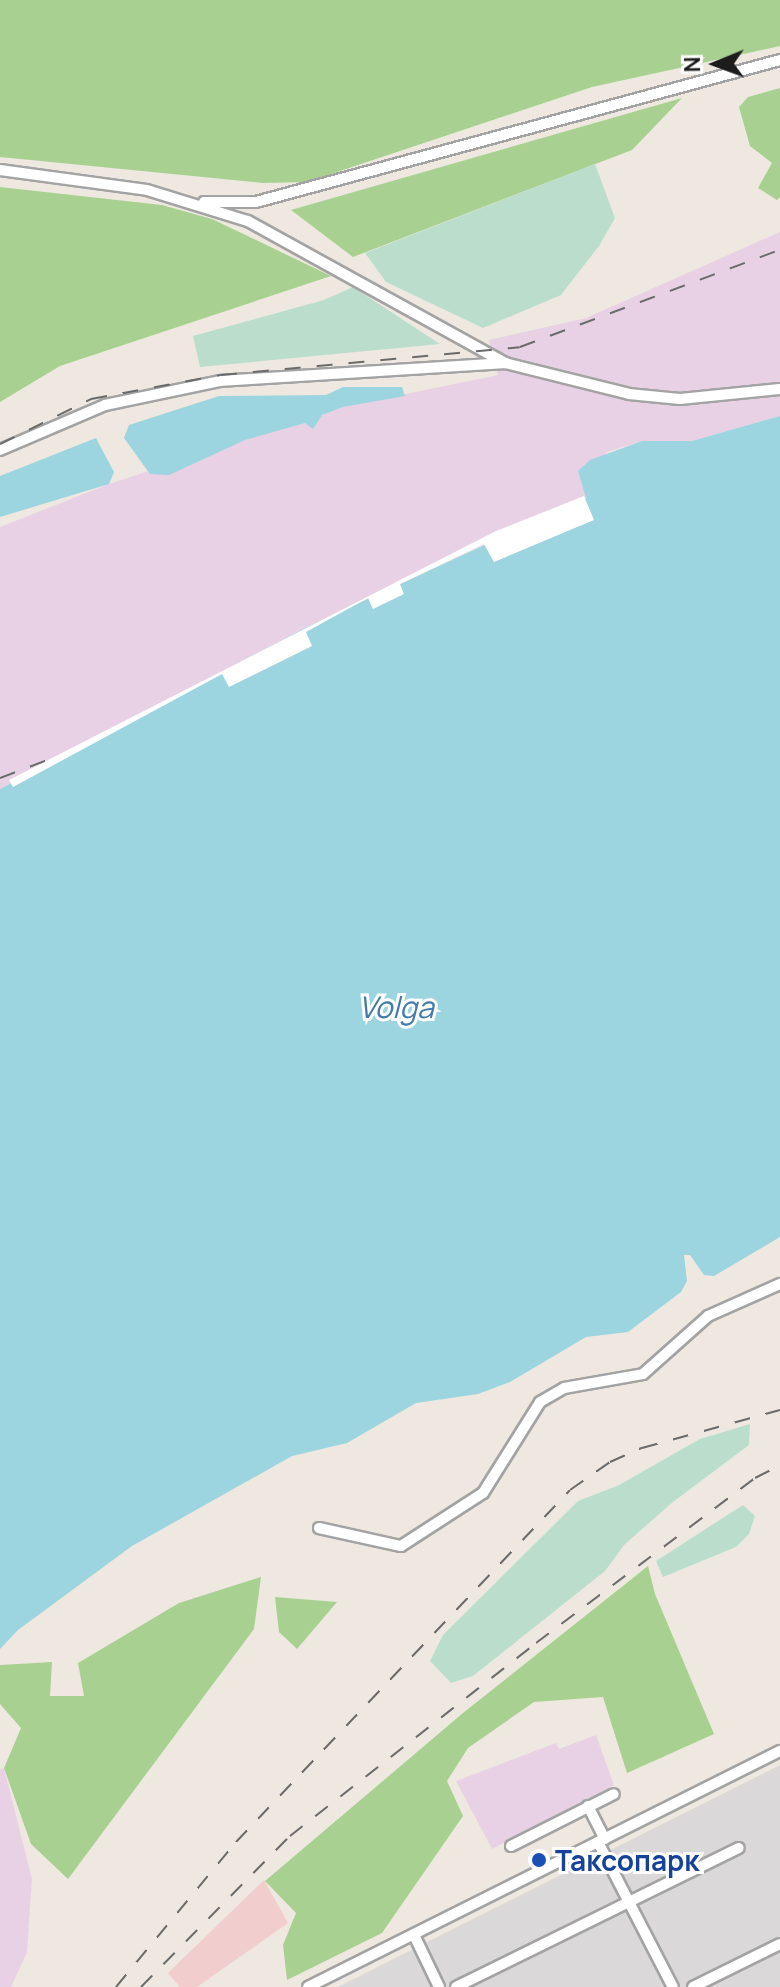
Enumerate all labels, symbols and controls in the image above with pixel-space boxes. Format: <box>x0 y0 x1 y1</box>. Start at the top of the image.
north arrow <box>676 24 756 104</box>
text: N <box>677 56 707 73</box>
water label: Volga <box>358 989 434 1025</box>
place label: Таксопарк <box>555 1843 699 1877</box>
marker: Таксопарк <box>530 1851 548 1869</box>

